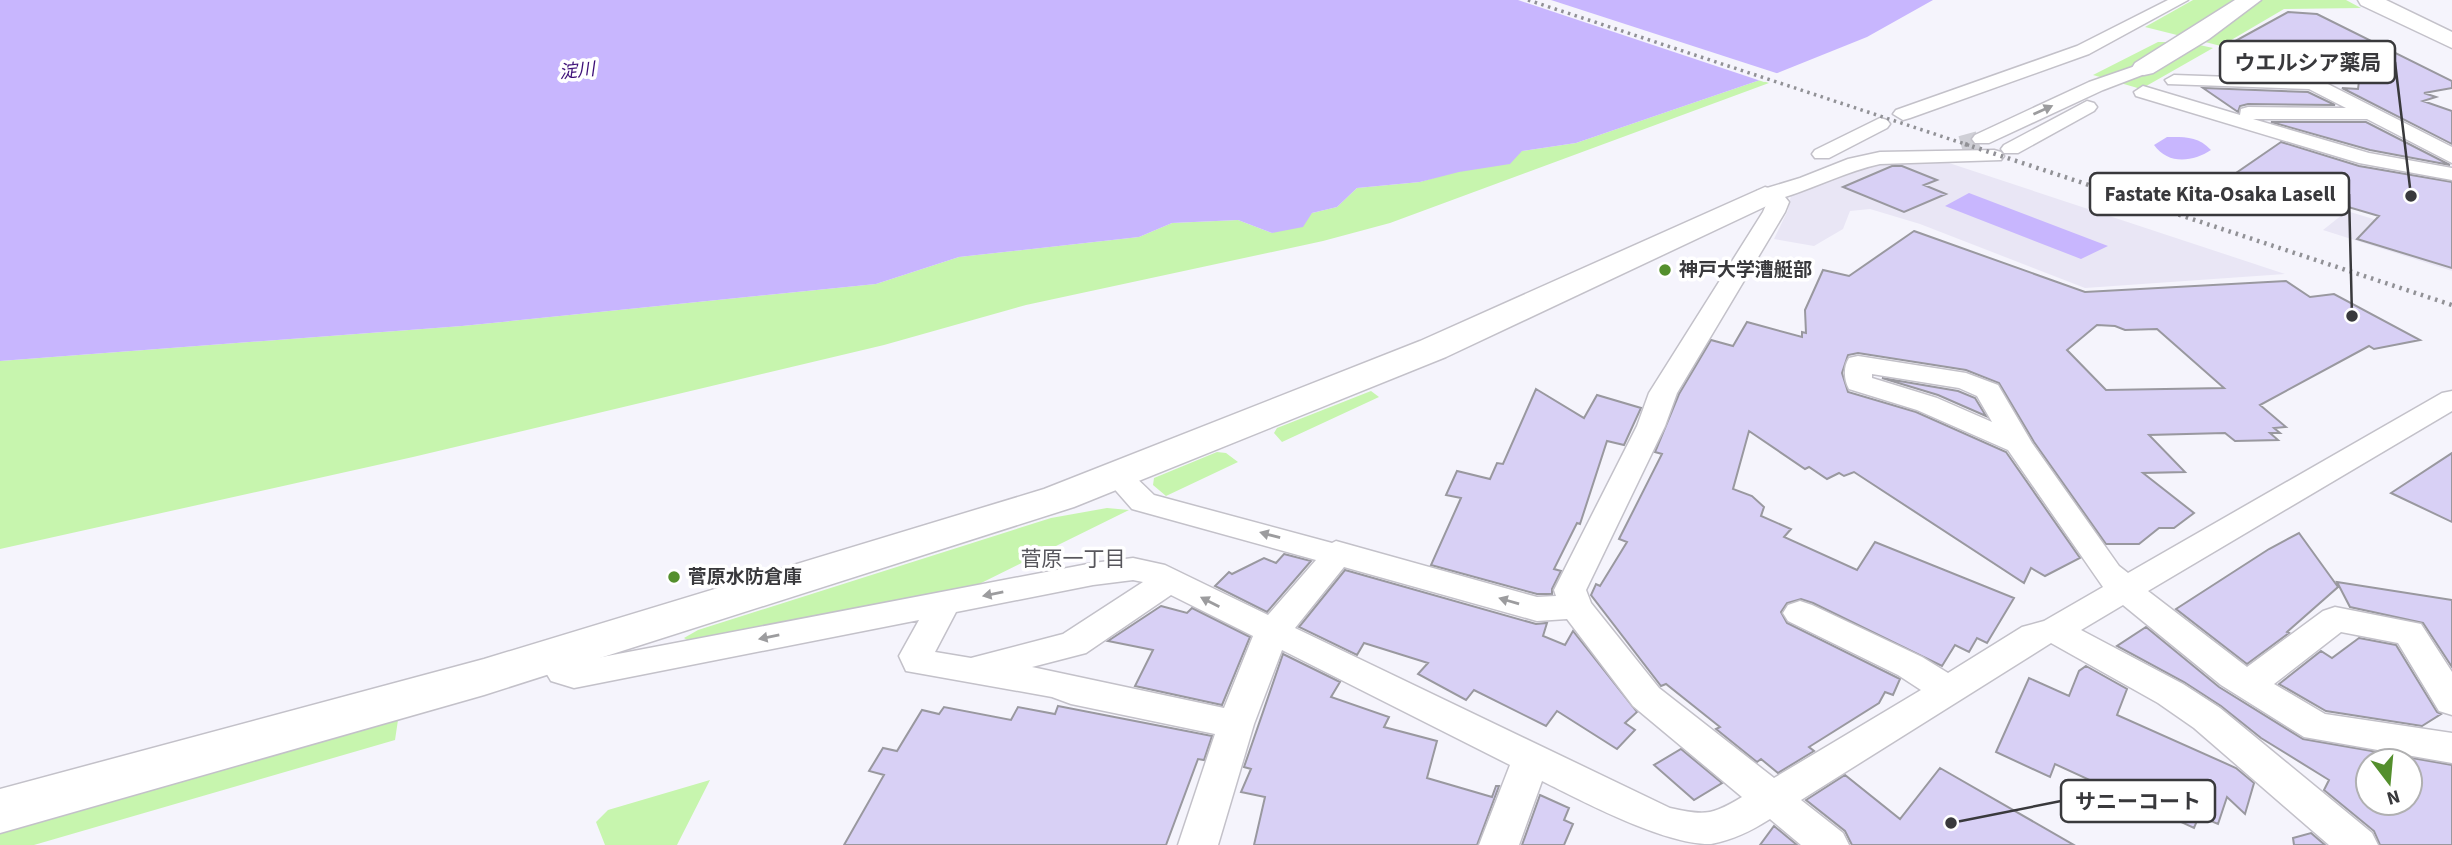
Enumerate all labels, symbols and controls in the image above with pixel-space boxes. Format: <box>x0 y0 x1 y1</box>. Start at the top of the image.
callout: ウエルシア薬局 <box>2220 41 2395 83</box>
text: ウエルシア薬局 <box>2235 48 2382 78</box>
water label: 淀川 <box>558 56 598 85</box>
one-way arrow <box>2033 104 2054 115</box>
callout: Fastate Kita-Osaka Lasell <box>2090 173 2349 215</box>
text: Fastate Kita-Osaka Lasell <box>2105 179 2335 209</box>
place label: 神戸大学漕艇部 <box>1679 257 1812 284</box>
marker: 神戸大学漕艇部 <box>1657 262 1673 278</box>
one-way arrow <box>1258 529 1280 540</box>
district label: 菅原一丁目 <box>1021 544 1126 574</box>
place label: 菅原水防倉庫 <box>688 564 802 591</box>
marker: 菅原水防倉庫 <box>666 569 682 585</box>
one-way arrow <box>982 589 1004 600</box>
one-way arrow <box>1498 595 1520 606</box>
one-way arrow <box>1200 597 1220 608</box>
one-way arrow <box>758 632 780 643</box>
north arrow <box>2354 747 2424 817</box>
callout: サニーコート <box>2061 780 2215 822</box>
text: N <box>2383 782 2403 812</box>
text: サニーコート <box>2075 787 2201 817</box>

